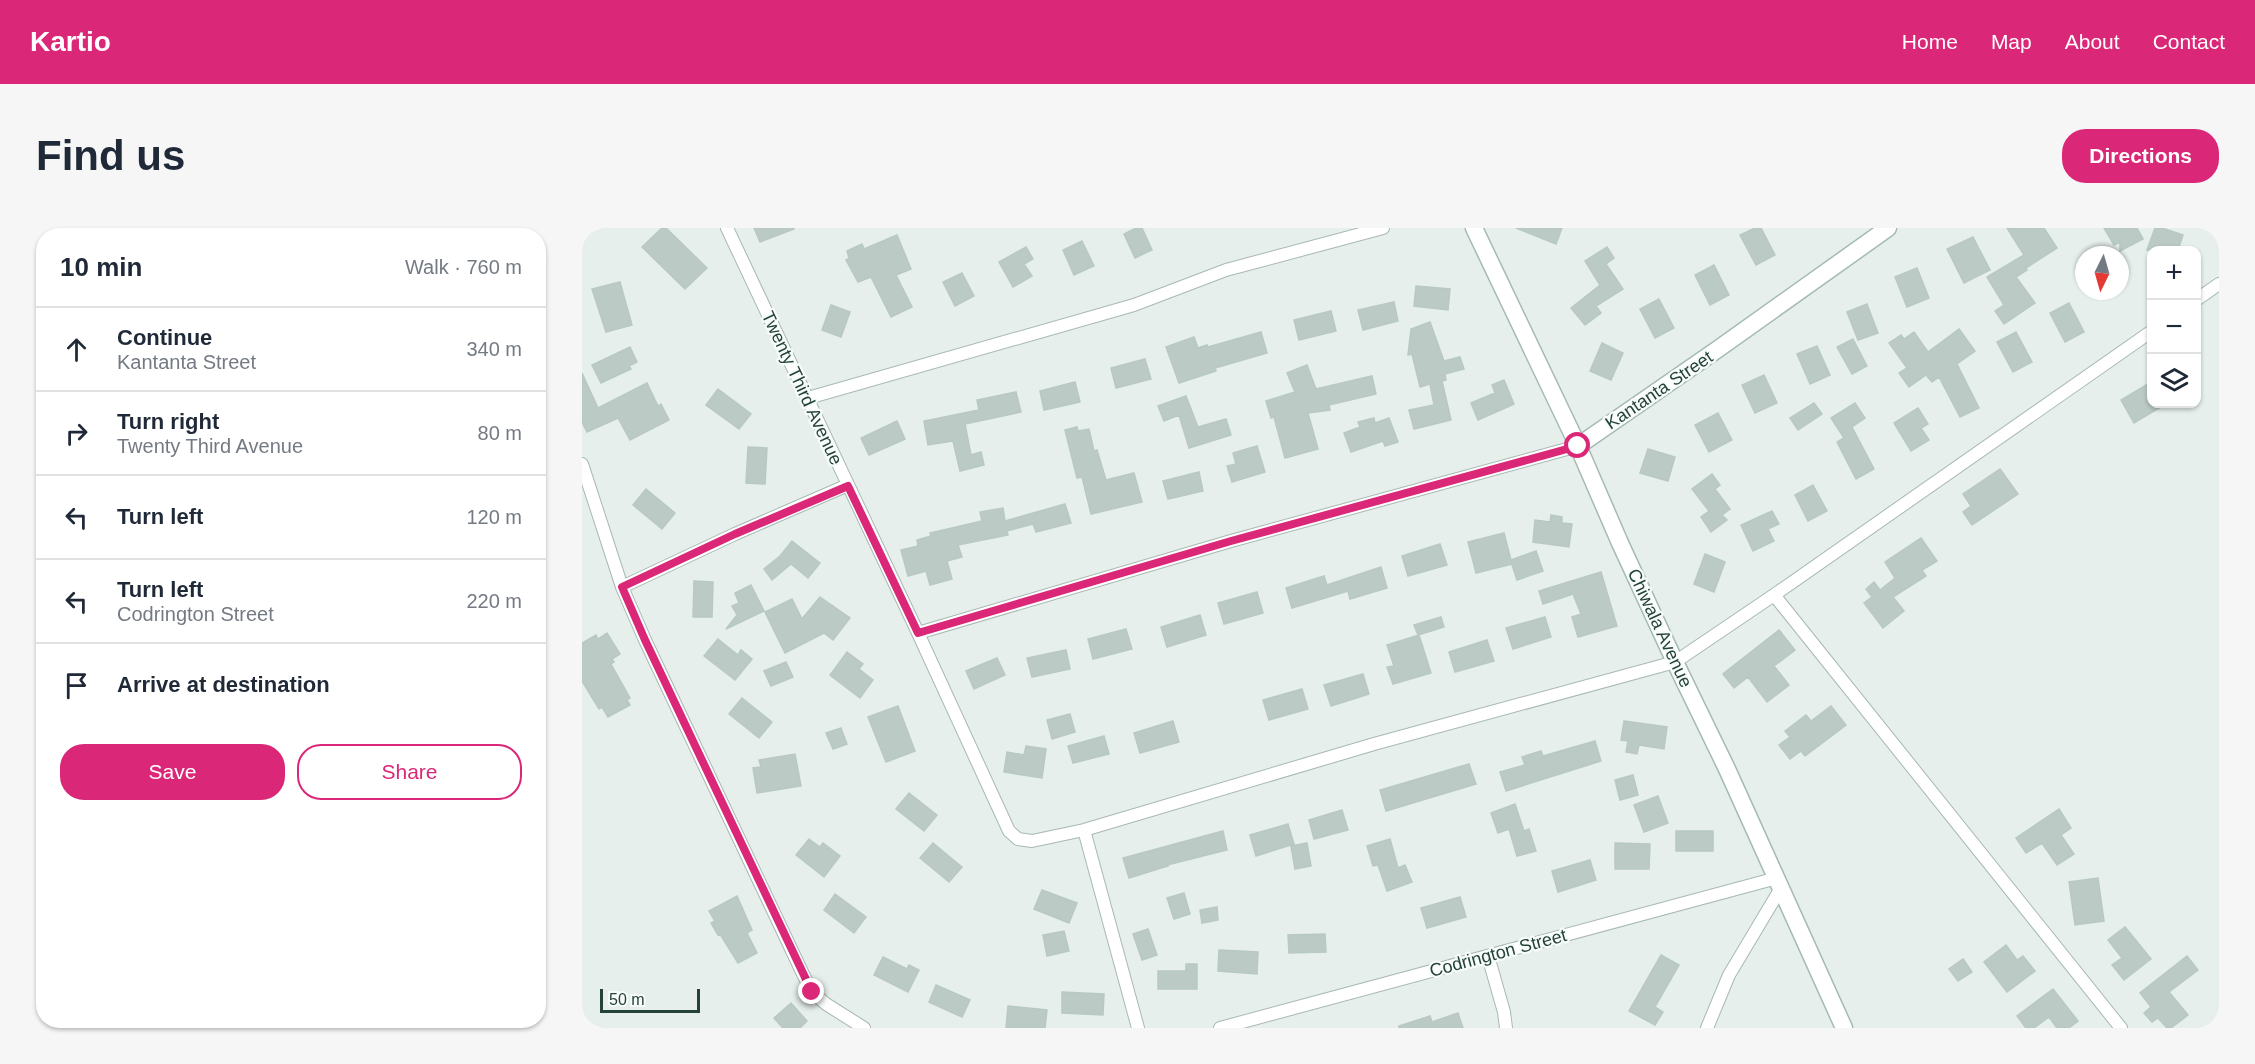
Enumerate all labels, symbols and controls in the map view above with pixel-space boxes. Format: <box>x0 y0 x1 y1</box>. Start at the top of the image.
text: Kartio <box>30 26 111 57</box>
text: Home <box>1902 30 1958 53</box>
text: Map <box>1991 30 2032 53</box>
text: About <box>2065 30 2120 53</box>
text: Contact <box>2153 30 2225 53</box>
button: Directions <box>2062 129 2219 183</box>
text: Find us <box>36 132 185 179</box>
north arrow <box>2075 246 2129 300</box>
map controls <box>2147 246 2201 408</box>
button: + <box>2147 246 2201 300</box>
text: 10 min <box>60 252 142 282</box>
text: Walk · 760 m <box>405 256 522 278</box>
button: − <box>2147 300 2201 354</box>
street label: Twenty Third Avenue <box>758 308 846 468</box>
text: Continue <box>117 325 212 350</box>
icon: ahead <box>60 333 93 366</box>
text: 340 m <box>466 338 522 360</box>
street label: Kantanta Street <box>1602 347 1716 433</box>
text: Kantanta Street <box>117 351 256 373</box>
button: layers <box>2147 354 2201 408</box>
text: Turn right <box>117 409 219 434</box>
icon: right <box>60 417 93 450</box>
text: 80 m <box>478 422 522 444</box>
route start <box>1564 432 1590 458</box>
text: Twenty Third Avenue <box>117 435 303 457</box>
icon: left <box>60 501 93 534</box>
text: Turn left <box>117 504 203 529</box>
text: 120 m <box>466 506 522 528</box>
street label: Chiwala Avenue <box>1624 565 1696 691</box>
text: Turn left <box>117 577 203 602</box>
icon: left <box>60 585 93 618</box>
text: 220 m <box>466 590 522 612</box>
text: Codrington Street <box>117 603 274 625</box>
icon: arrive <box>60 669 93 702</box>
text: Arrive at destination <box>117 672 330 697</box>
button: Save <box>60 744 285 800</box>
button: Share <box>297 744 522 800</box>
street label: Codrington Street <box>1427 925 1569 981</box>
route end <box>798 978 824 1004</box>
scale bar <box>600 986 700 1014</box>
text: 50 m <box>609 991 645 1008</box>

